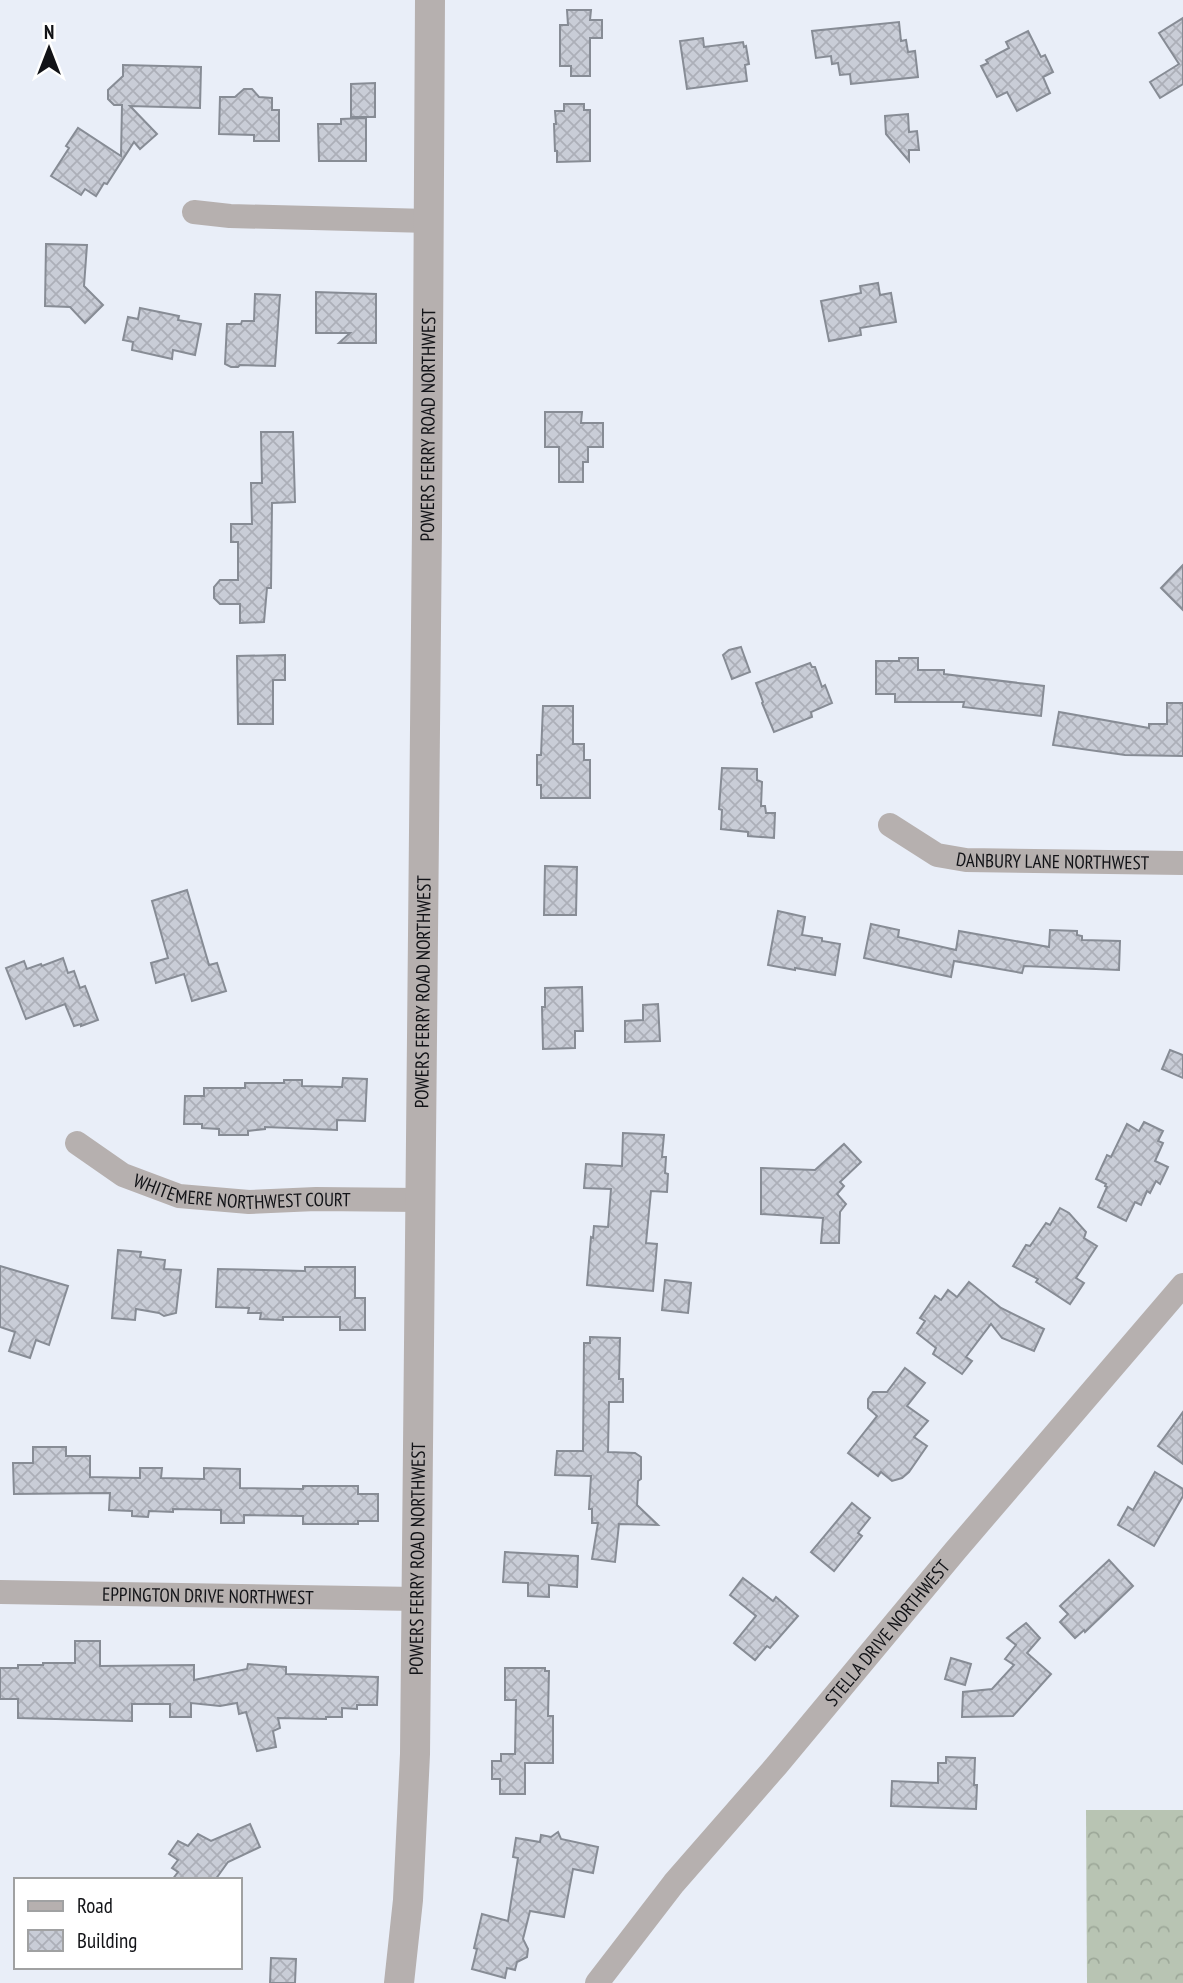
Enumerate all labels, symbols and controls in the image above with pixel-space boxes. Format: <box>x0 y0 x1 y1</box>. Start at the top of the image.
north arrow <box>14 14 84 84</box>
text: N <box>44 20 54 44</box>
street label: POWERS FERRY ROAD NORTHWEST <box>415 308 440 541</box>
street label: DANBURY LANE NORTHWEST <box>955 847 1150 875</box>
street label: POWERS FERRY ROAD NORTHWEST <box>409 874 436 1108</box>
street label: WHITEMERE NORTHWEST COURT <box>130 1168 351 1214</box>
street label: POWERS FERRY ROAD NORTHWEST <box>404 1441 430 1675</box>
street label: STELLA DRIVE NORTHWEST <box>819 1554 955 1711</box>
street label: EPPINGTON DRIVE NORTHWEST <box>102 1582 314 1609</box>
legend <box>14 1878 242 1969</box>
text: Road <box>77 1892 113 1919</box>
text: Building <box>77 1927 137 1954</box>

